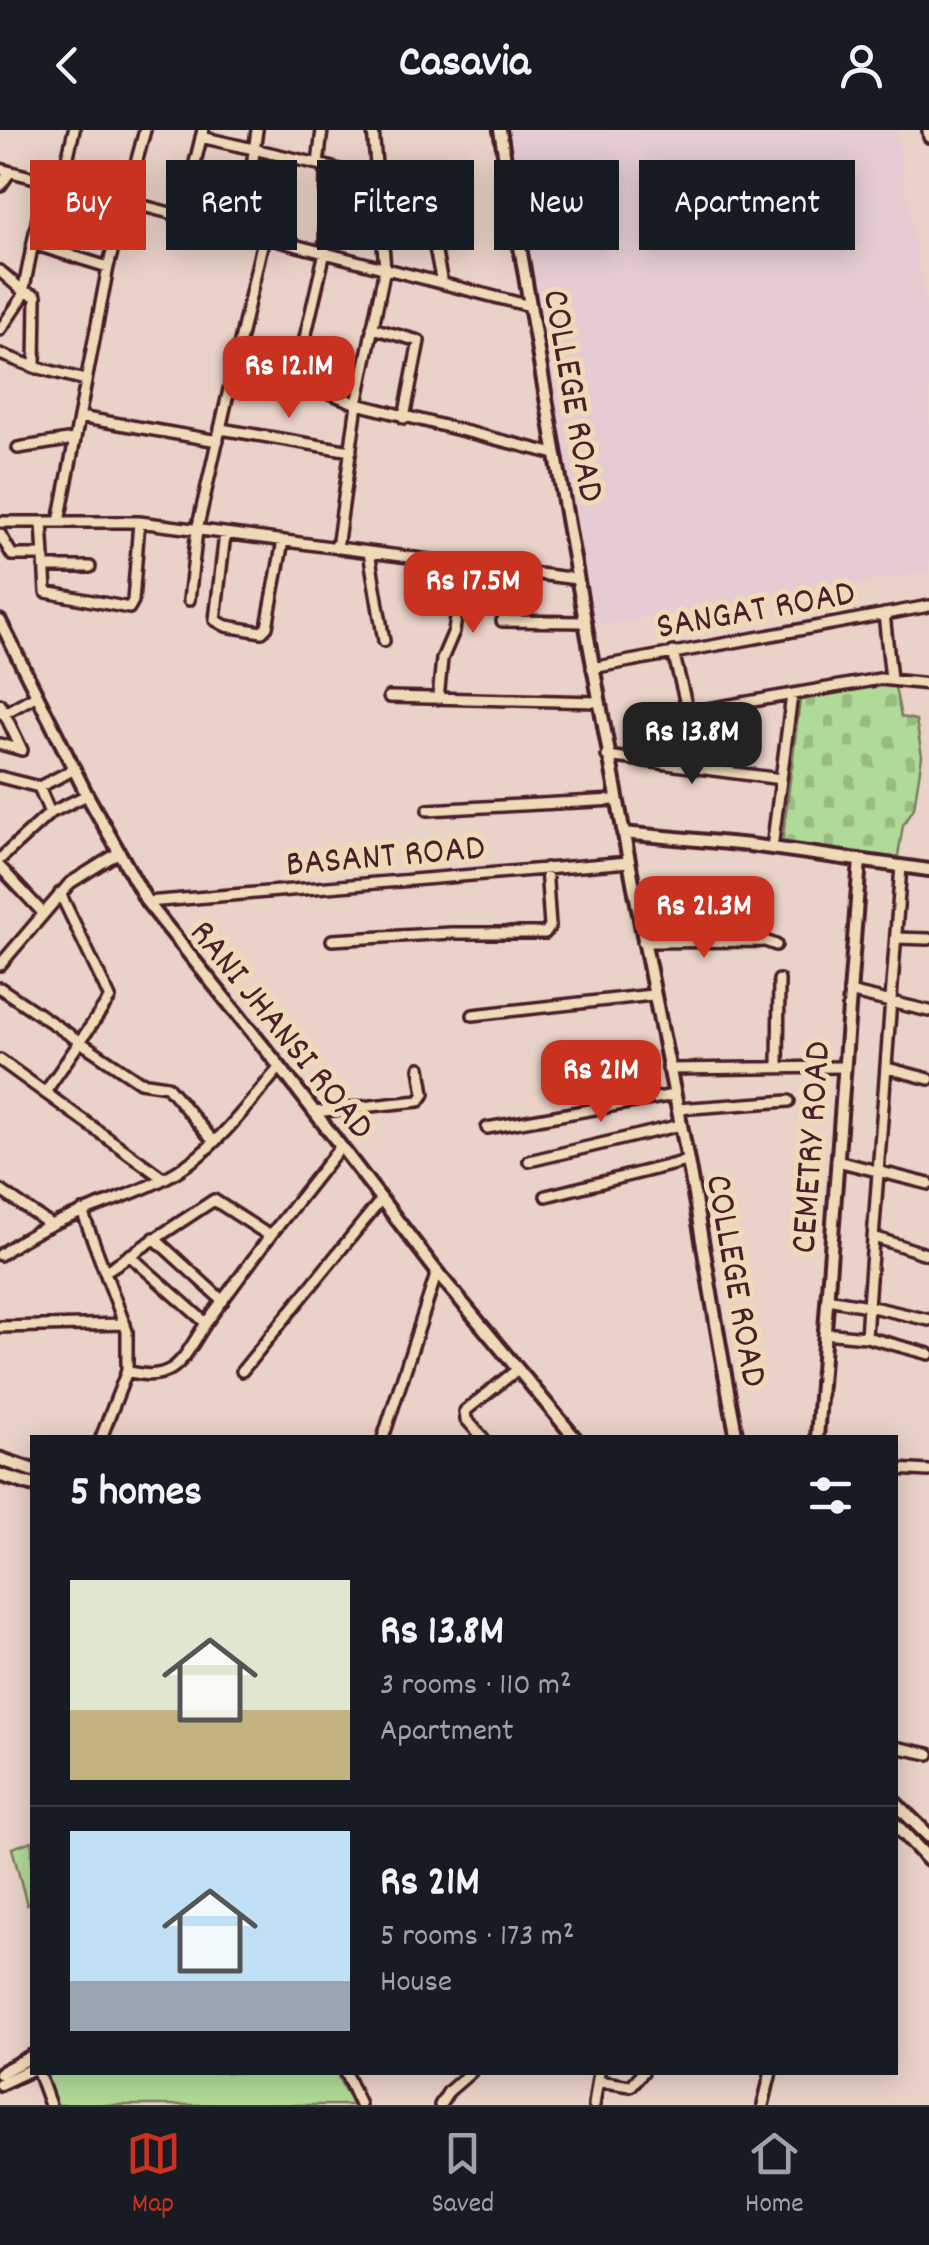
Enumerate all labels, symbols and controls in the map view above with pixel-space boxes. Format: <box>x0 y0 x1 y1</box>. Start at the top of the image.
text: Casavia <box>399 33 530 97</box>
icon: back <box>40 38 95 93</box>
icon: person <box>834 38 889 93</box>
chip: Buy <box>30 160 146 250</box>
chip: Rent <box>166 160 297 250</box>
chip: Filters <box>317 160 474 250</box>
chip: New <box>494 160 619 250</box>
chip: Apartment <box>639 160 855 250</box>
street label: COLLEGE ROAD <box>525 285 616 506</box>
pin: Rs 12.1M <box>186 336 392 421</box>
text: Rs 12.1M <box>245 345 333 391</box>
pin: Rs 17.5M <box>370 551 576 636</box>
text: Rs 17.5M <box>426 560 520 606</box>
street label: SANGAT ROAD <box>652 568 860 657</box>
pin: Rs 13.8M <box>589 702 795 787</box>
text: Rs 13.8M <box>645 711 739 757</box>
street label: BASANT ROAD <box>284 822 487 895</box>
pin: Rs 21.3M <box>601 876 807 961</box>
text: Rs 21.3M <box>656 885 752 931</box>
street label: RANI JHANSI ROAD <box>174 910 386 1153</box>
street label: CEMETRY ROAD <box>779 1039 848 1255</box>
pin: Rs 21M <box>520 1040 682 1125</box>
text: Rs 21M <box>563 1049 639 1095</box>
street label: COLLEGE ROAD <box>688 1170 779 1391</box>
text: 5 homes <box>70 1465 202 1525</box>
icon: filters <box>803 1468 858 1523</box>
text: Rs 13.8M <box>380 1604 504 1664</box>
icon: home <box>150 1620 270 1740</box>
text: 3 rooms · 110 m² <box>380 1664 572 1710</box>
text: Apartment <box>380 1710 514 1756</box>
text: Rs 21M <box>380 1855 480 1915</box>
icon: home <box>150 1871 270 1991</box>
text: 5 rooms · 173 m² <box>380 1915 574 1961</box>
text: House <box>380 1961 452 2007</box>
tab: Map <box>126 2126 181 2226</box>
tab: Saved <box>432 2126 494 2226</box>
tab: Home <box>745 2126 803 2226</box>

